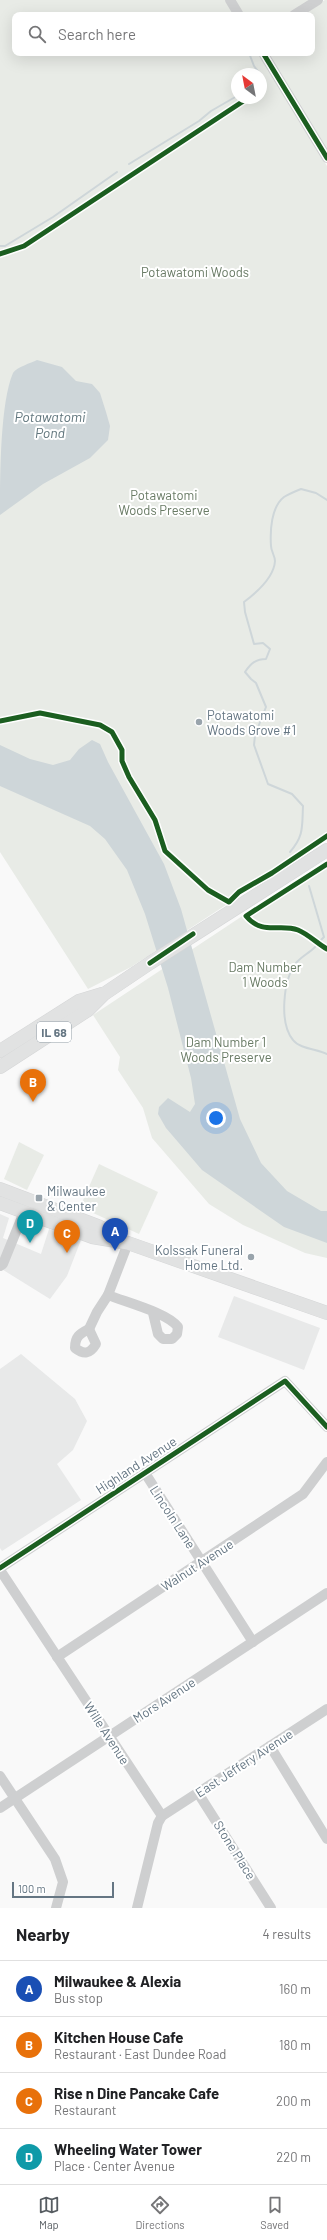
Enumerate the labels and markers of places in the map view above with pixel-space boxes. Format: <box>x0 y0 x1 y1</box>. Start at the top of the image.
place label: Potawatomi Woods Grove #1 <box>207 707 296 738</box>
marker: Potawatomi Woods Grove #1 <box>194 717 204 727</box>
pin: B <box>20 1069 46 1102</box>
place label: Milwaukee & Center <box>47 1183 106 1214</box>
marker: Milwaukee & Center <box>34 1193 44 1203</box>
pin: D <box>17 1210 43 1243</box>
pin: A <box>102 1218 128 1251</box>
pin: C <box>54 1220 80 1253</box>
place label: Kolssak Funeral Home Ltd. <box>155 1242 243 1273</box>
marker: Kolssak Funeral Home Ltd. <box>246 1252 256 1262</box>

